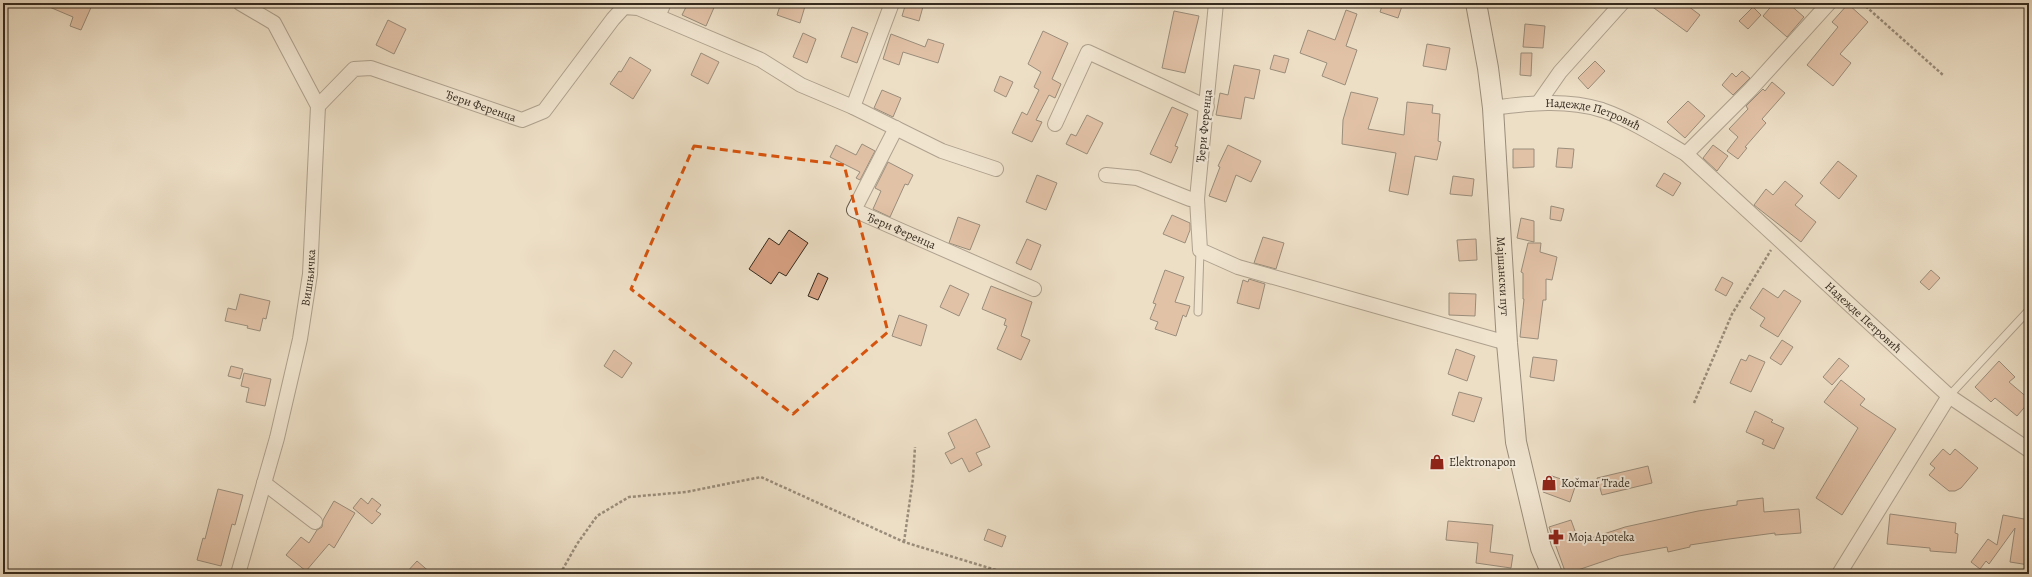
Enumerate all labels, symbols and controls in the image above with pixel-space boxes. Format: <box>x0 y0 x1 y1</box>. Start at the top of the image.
street label: Ђери Ференца <box>443 86 519 126</box>
street label: Ђери Ференца <box>1192 88 1216 164</box>
street label: Надежде Петровић <box>1545 95 1644 134</box>
street label: Ђери Ференца <box>864 209 939 253</box>
street label: Мајшански пут <box>1493 236 1513 317</box>
street label: Вишњичка <box>297 249 319 307</box>
street label: Надежде Петровић <box>1822 278 1906 357</box>
shop icon: Elektronapon <box>1428 453 1446 471</box>
place label: Elektronapon <box>1449 454 1516 470</box>
shop icon: Kočmar Trade <box>1540 474 1558 492</box>
place label: Kočmar Trade <box>1561 475 1630 491</box>
pharmacy icon: Moja Apoteka <box>1547 528 1565 546</box>
place label: Moja Apoteka <box>1568 529 1635 545</box>

